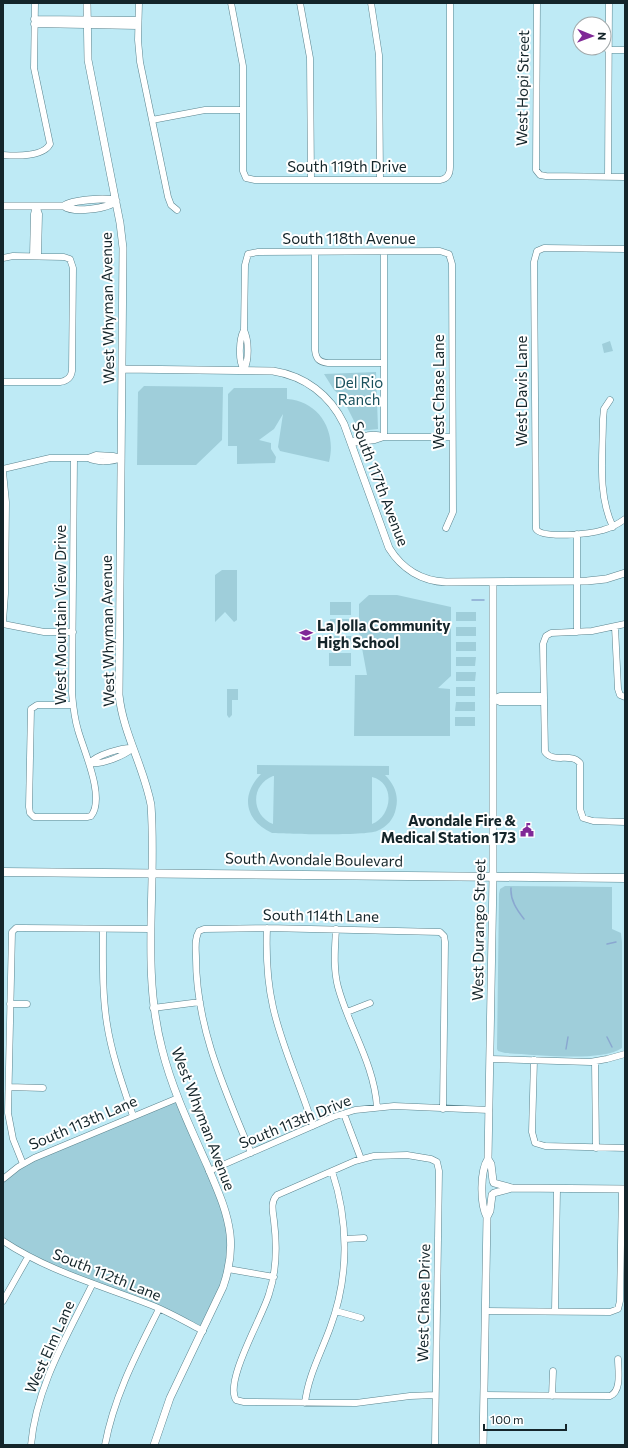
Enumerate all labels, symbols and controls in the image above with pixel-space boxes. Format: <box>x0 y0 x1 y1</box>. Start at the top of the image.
north arrow <box>572 16 612 56</box>
street label: West Hopi Street <box>512 30 532 146</box>
text: N <box>596 32 609 40</box>
street label: South 119th Drive <box>287 157 407 175</box>
street label: South 118th Avenue <box>282 229 416 247</box>
street label: West Whyman Avenue <box>97 232 117 384</box>
street label: West Chase Lane <box>429 334 447 450</box>
street label: West Davis Lane <box>512 335 530 446</box>
park label: Del Rio Ranch <box>335 373 383 408</box>
street label: South 117th Avenue <box>349 419 413 549</box>
street label: West Mountain View Drive <box>51 525 69 705</box>
street label: West Whyman Avenue <box>97 555 117 707</box>
place label: La Jolla Community High School <box>317 616 451 651</box>
school or university icon: La Jolla Community High School <box>298 627 314 643</box>
place label: Avondale Fire & Medical Station 173 <box>381 811 517 846</box>
public building icon: Avondale Fire & Medical Station 173 <box>519 822 535 838</box>
street label: South Avondale Boulevard <box>225 848 403 870</box>
street label: West Durango Street <box>468 859 488 1001</box>
street label: South 114th Lane <box>263 905 379 925</box>
street label: West Whyman Avenue <box>168 1045 240 1193</box>
street label: South 113th Drive <box>236 1090 353 1152</box>
street label: South 113th Lane <box>26 1091 139 1153</box>
street label: West Chase Drive <box>413 1243 433 1362</box>
street label: South 112th Lane <box>50 1244 164 1304</box>
street label: West Elm Lane <box>21 1297 78 1396</box>
scale bar <box>484 1406 566 1432</box>
text: 100 m <box>490 1412 524 1426</box>

